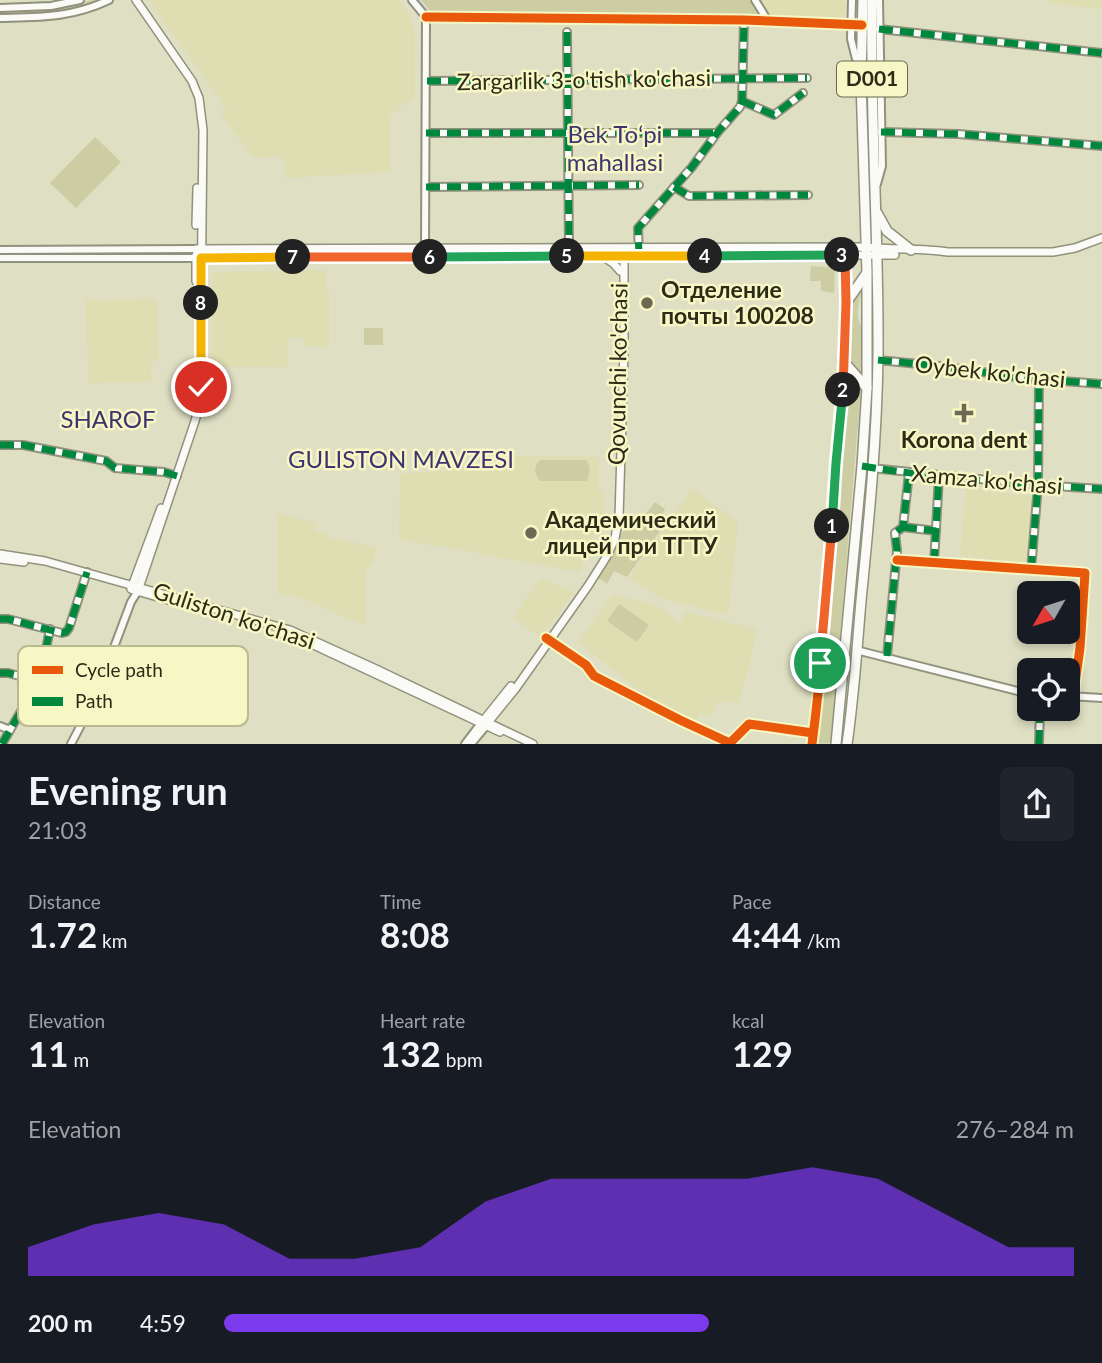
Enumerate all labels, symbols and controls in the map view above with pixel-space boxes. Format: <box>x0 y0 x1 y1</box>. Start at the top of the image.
road number: D001 <box>837 62 907 96</box>
street label: Zargarlik 3-o'tish ko'chasi <box>457 63 711 95</box>
district label: Bek Toʻpi mahallasi <box>567 119 663 176</box>
pin: 5 <box>550 238 584 274</box>
pin: 4 <box>688 238 722 274</box>
pin: 3 <box>824 238 860 272</box>
pin: 7 <box>276 240 310 274</box>
pin: 6 <box>412 240 448 274</box>
text: 3 <box>836 243 847 266</box>
text: 5 <box>561 244 572 267</box>
text: 4 <box>699 244 710 267</box>
text: 7 <box>287 245 298 268</box>
text: 6 <box>424 245 435 268</box>
place label: Отделение почты 100208 <box>661 275 814 329</box>
street label: Qovunchi ko'chasi <box>601 283 633 465</box>
pin: 8 <box>184 286 218 320</box>
text: 8 <box>195 291 206 314</box>
marker: Отделение почты 100208 <box>639 295 655 311</box>
street label: Oybek ko'chasi <box>913 349 1067 393</box>
pin <box>171 357 231 417</box>
icon: check <box>182 368 220 406</box>
pin: 2 <box>826 372 860 408</box>
text: 2 <box>837 378 848 401</box>
marker: Korona dent <box>954 403 974 423</box>
district label: SHAROF <box>60 404 156 433</box>
place label: Korona dent <box>901 425 1028 453</box>
district label: GULISTON MAVZESI <box>288 444 514 473</box>
street label: Xamza ko'chasi <box>910 458 1064 500</box>
place label: Академический лицей при ТГТУ <box>544 505 719 559</box>
pin: 1 <box>814 508 850 544</box>
text: 1 <box>826 514 837 537</box>
marker: Академический лицей при ТГТУ <box>523 525 539 541</box>
street label: Guliston ko'chasi <box>150 576 319 654</box>
north arrow <box>1017 581 1080 644</box>
map controls <box>1017 581 1080 721</box>
pin <box>790 633 850 693</box>
icon: arrive <box>801 644 839 682</box>
legend <box>18 646 248 726</box>
text: Cycle path <box>75 658 163 681</box>
button: locate <box>1017 658 1080 721</box>
text: Path <box>75 689 113 712</box>
text: Evening run <box>28 767 228 813</box>
button: share <box>1000 767 1074 841</box>
text: 21:03 <box>28 816 87 844</box>
text: Distance <box>28 890 101 913</box>
text: Time <box>380 890 421 913</box>
text: Pace <box>732 890 771 913</box>
text: 1.72 <box>28 913 97 955</box>
text: 8:08 <box>380 913 450 955</box>
text: 4:44 <box>732 913 802 955</box>
text: km <box>97 929 127 952</box>
text: /km <box>802 929 841 952</box>
text: Elevation <box>28 1009 105 1032</box>
text: Heart rate <box>380 1009 465 1032</box>
text: kcal <box>732 1009 764 1032</box>
text: 11 <box>28 1032 69 1074</box>
text: 132 <box>380 1032 441 1074</box>
text: 129 <box>732 1032 793 1074</box>
text: m <box>69 1048 89 1071</box>
text: bpm <box>441 1048 483 1071</box>
text: Elevation <box>28 1115 121 1143</box>
text: 276–284 m <box>956 1115 1074 1143</box>
text: 200 m <box>28 1309 93 1337</box>
text: 4:59 <box>140 1309 186 1337</box>

